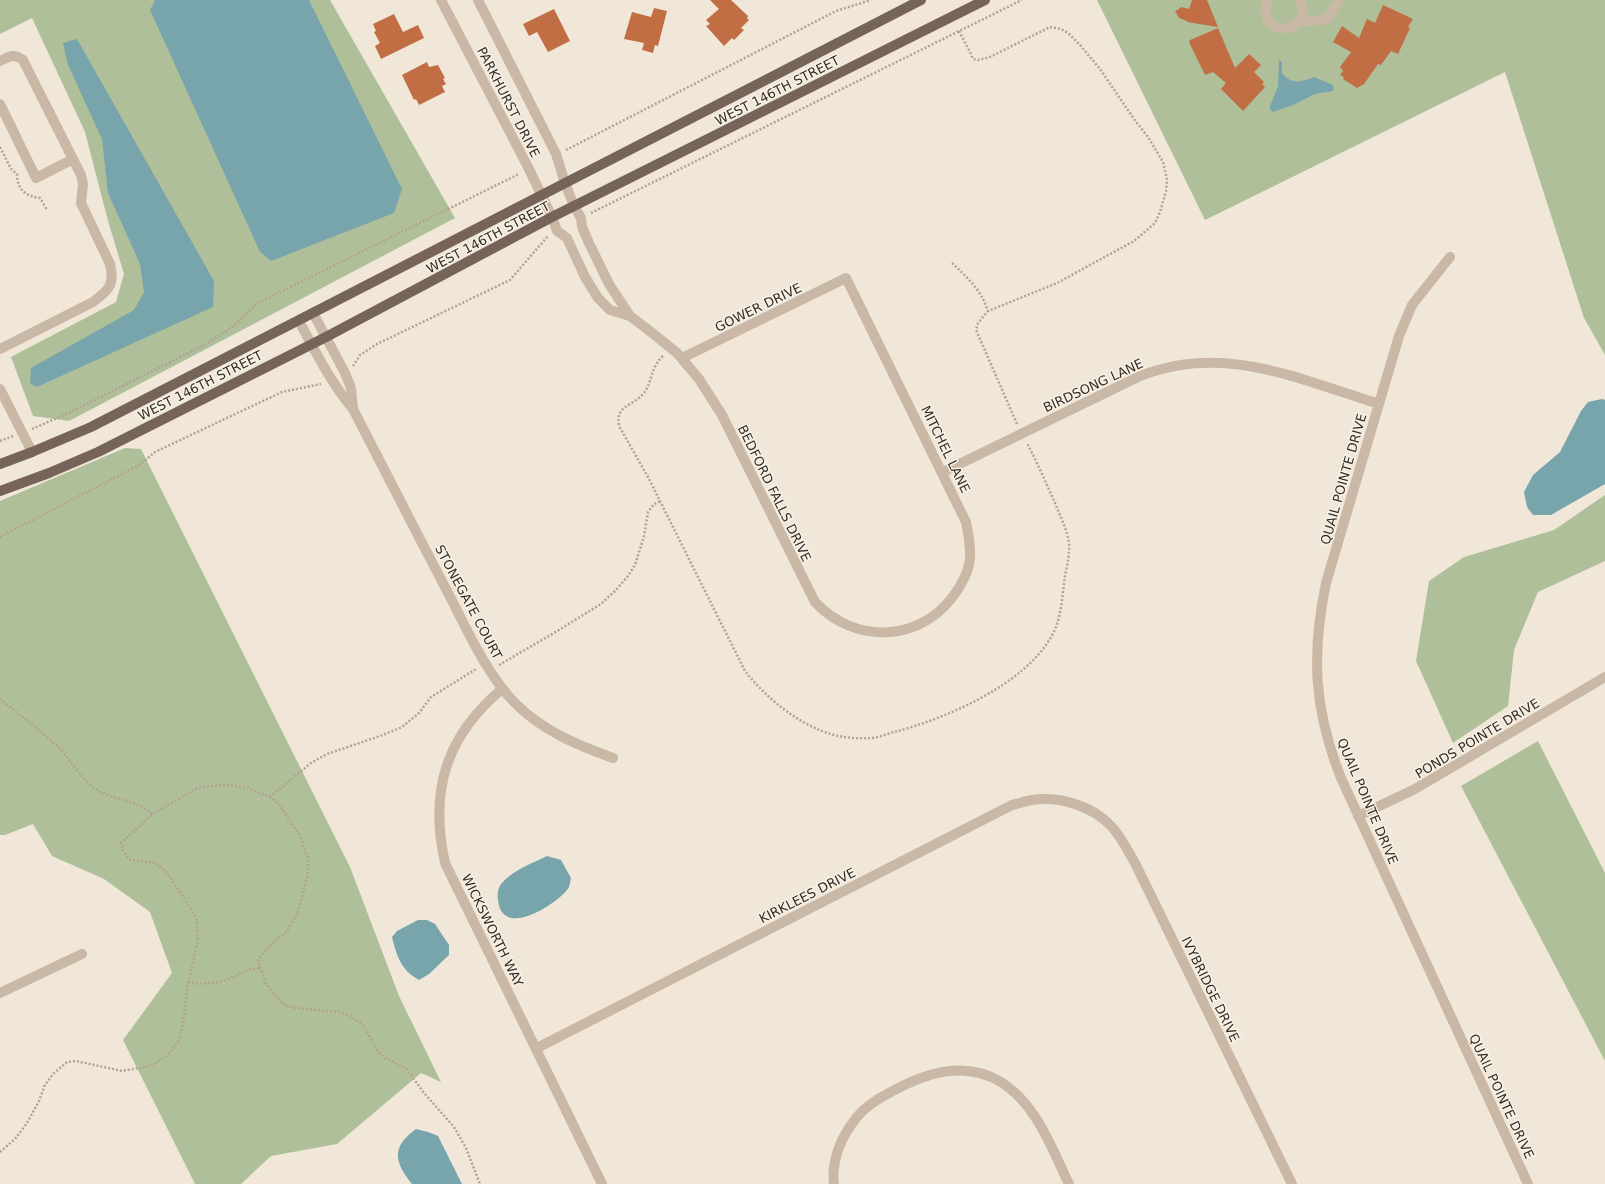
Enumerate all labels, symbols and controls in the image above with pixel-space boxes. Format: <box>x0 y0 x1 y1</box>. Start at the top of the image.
street label: PARKHURST DRIVE <box>474 44 543 160</box>
street label: WEST 146TH STREET <box>712 52 842 128</box>
street label: WEST 146TH STREET <box>424 198 553 276</box>
street label: GOWER DRIVE <box>712 280 804 335</box>
street label: WEST 146TH STREET <box>135 347 265 423</box>
street label: BIRDSONG LANE <box>1041 356 1146 415</box>
street label: MITCHEL LANE <box>918 403 973 495</box>
street label: QUAIL POINTE DRIVE <box>1318 412 1369 546</box>
street label: BEDFORD FALLS DRIVE <box>735 422 814 564</box>
street label: STONEGATE COURT <box>432 542 505 662</box>
street label: PONDS POINTE DRIVE <box>1412 695 1542 781</box>
street label: QUAIL POINTE DRIVE <box>1334 736 1401 867</box>
street label: KIRKLEES DRIVE <box>757 865 858 926</box>
street label: WICKSWORTH WAY <box>459 871 526 989</box>
street label: IVYBRIDGE DRIVE <box>1179 934 1242 1044</box>
street label: QUAIL POINTE DRIVE <box>1466 1032 1537 1161</box>

